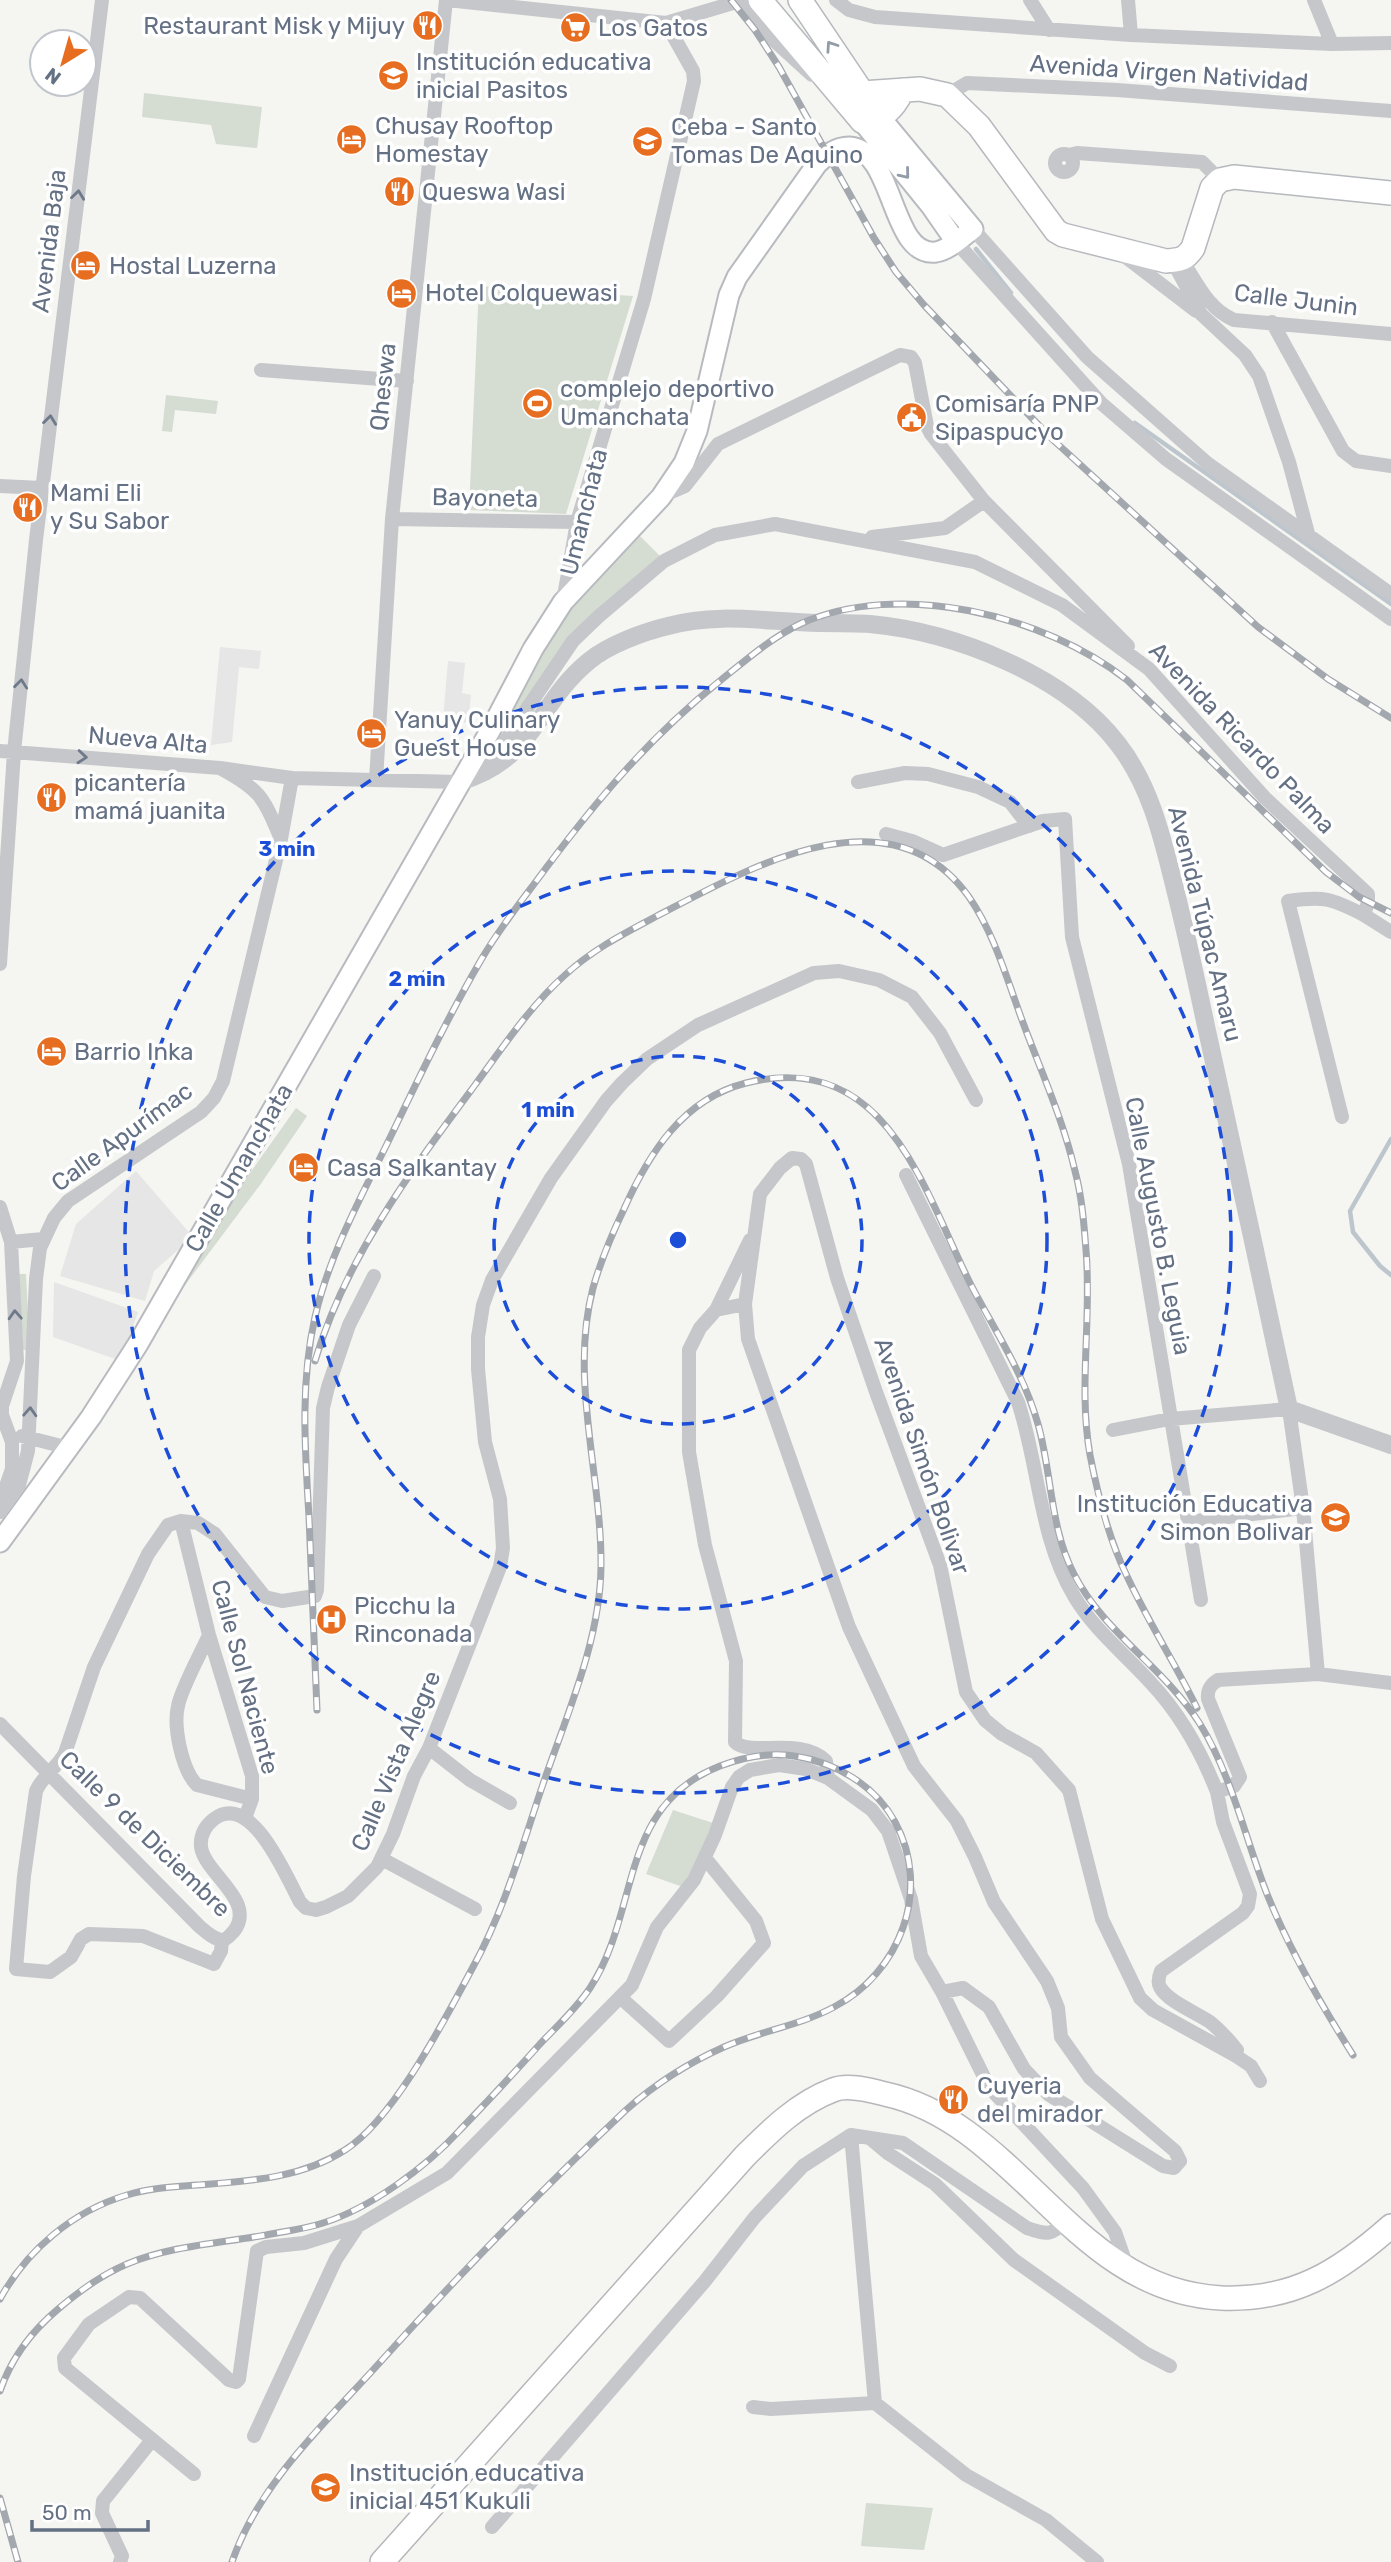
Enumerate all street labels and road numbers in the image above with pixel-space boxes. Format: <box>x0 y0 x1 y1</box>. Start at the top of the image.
street label: Avenida Virgen Natividad <box>1029 49 1309 97</box>
street label: Avenida Baja <box>26 168 72 314</box>
street label: Calle Junin <box>1232 279 1360 321</box>
street label: Qheswa <box>364 342 402 432</box>
street label: Umanchata <box>555 446 613 578</box>
street label: Bayoneta <box>432 483 538 513</box>
street label: Avenida Ricardo Palma <box>1143 637 1341 839</box>
street label: Nueva Alta <box>87 721 209 759</box>
street label: Avenida Túpac Amaru <box>1162 803 1248 1045</box>
street label: Calle Apurímac <box>46 1077 198 1197</box>
street label: Calle Umanchata <box>179 1079 299 1257</box>
street label: Calle Augusto B. Leguia <box>1119 1095 1197 1357</box>
street label: Avenida Simón Bolivar <box>868 1334 976 1578</box>
street label: Calle Sol Naciente <box>206 1577 284 1777</box>
street label: Calle Vista Alegre <box>345 1667 447 1855</box>
street label: Calle 9 de Diciembre <box>54 1745 236 1923</box>

